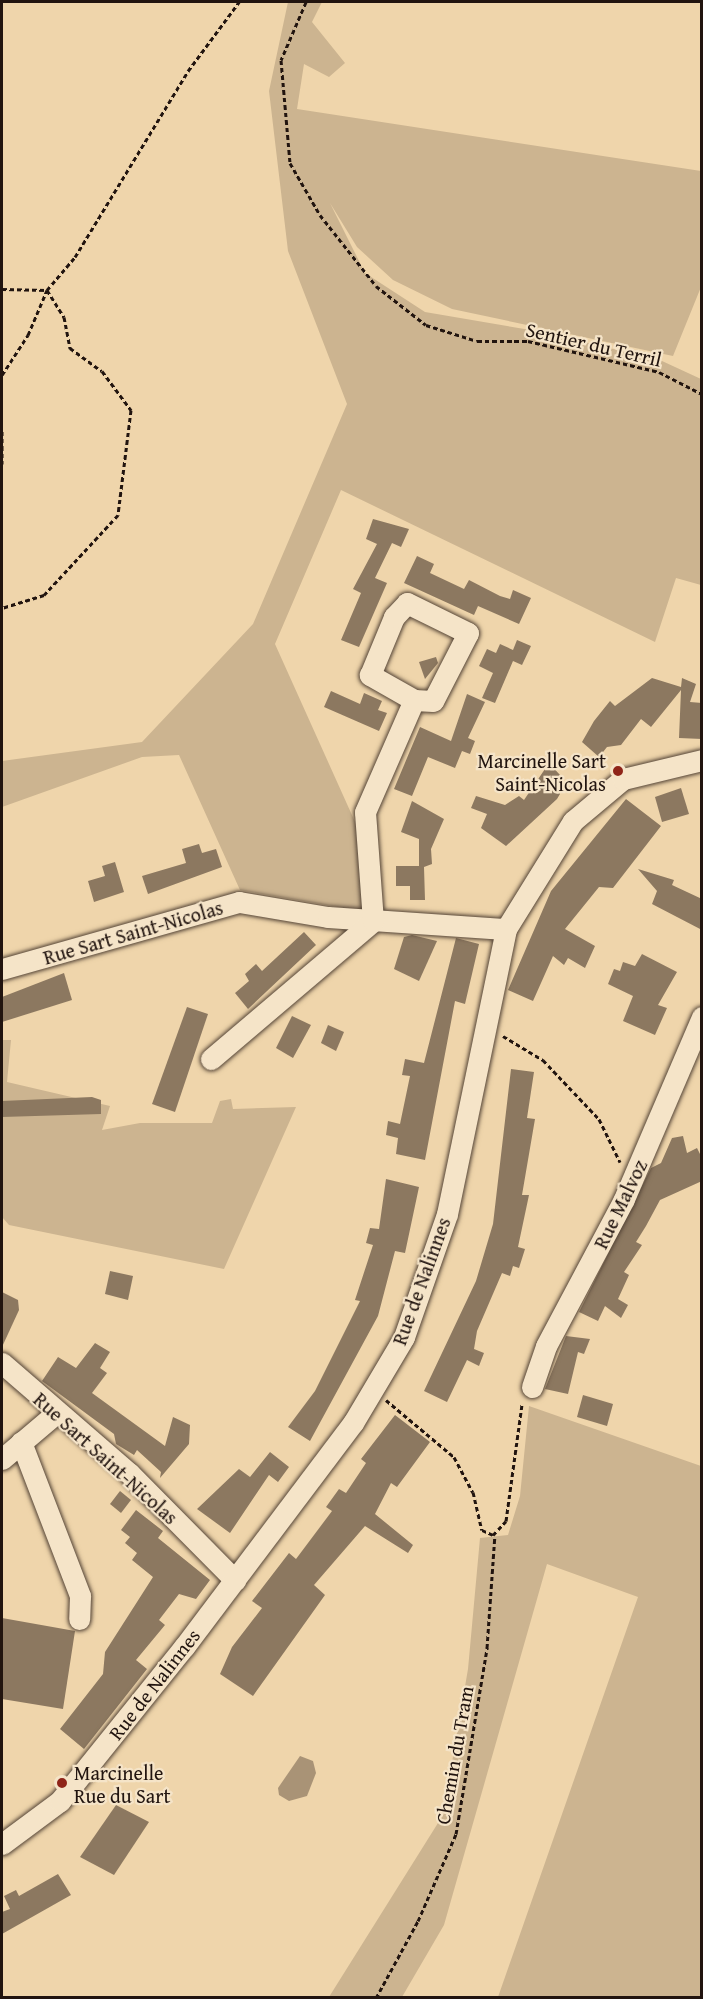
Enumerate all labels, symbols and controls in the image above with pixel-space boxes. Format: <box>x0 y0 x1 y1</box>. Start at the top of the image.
street label: Sentier du Terril <box>524 317 664 371</box>
place label: Marcinelle Sart Saint-Nicolas <box>478 748 606 795</box>
marker: Marcinelle Sart Saint-Nicolas <box>611 764 625 778</box>
street label: Rue Sart Saint-Nicolas <box>40 895 226 969</box>
street label: Rue Malvoz <box>588 1156 652 1252</box>
street label: Rue de Nalinnes <box>387 1214 455 1348</box>
street label: Rue Sart Saint-Nicolas <box>29 1387 183 1529</box>
street label: Rue de Nalinnes <box>103 1624 205 1744</box>
street label: Chemin du Tram <box>430 1684 478 1826</box>
place label: Marcinelle Rue du Sart <box>74 1760 171 1807</box>
marker: Marcinelle Rue du Sart <box>55 1776 69 1790</box>

